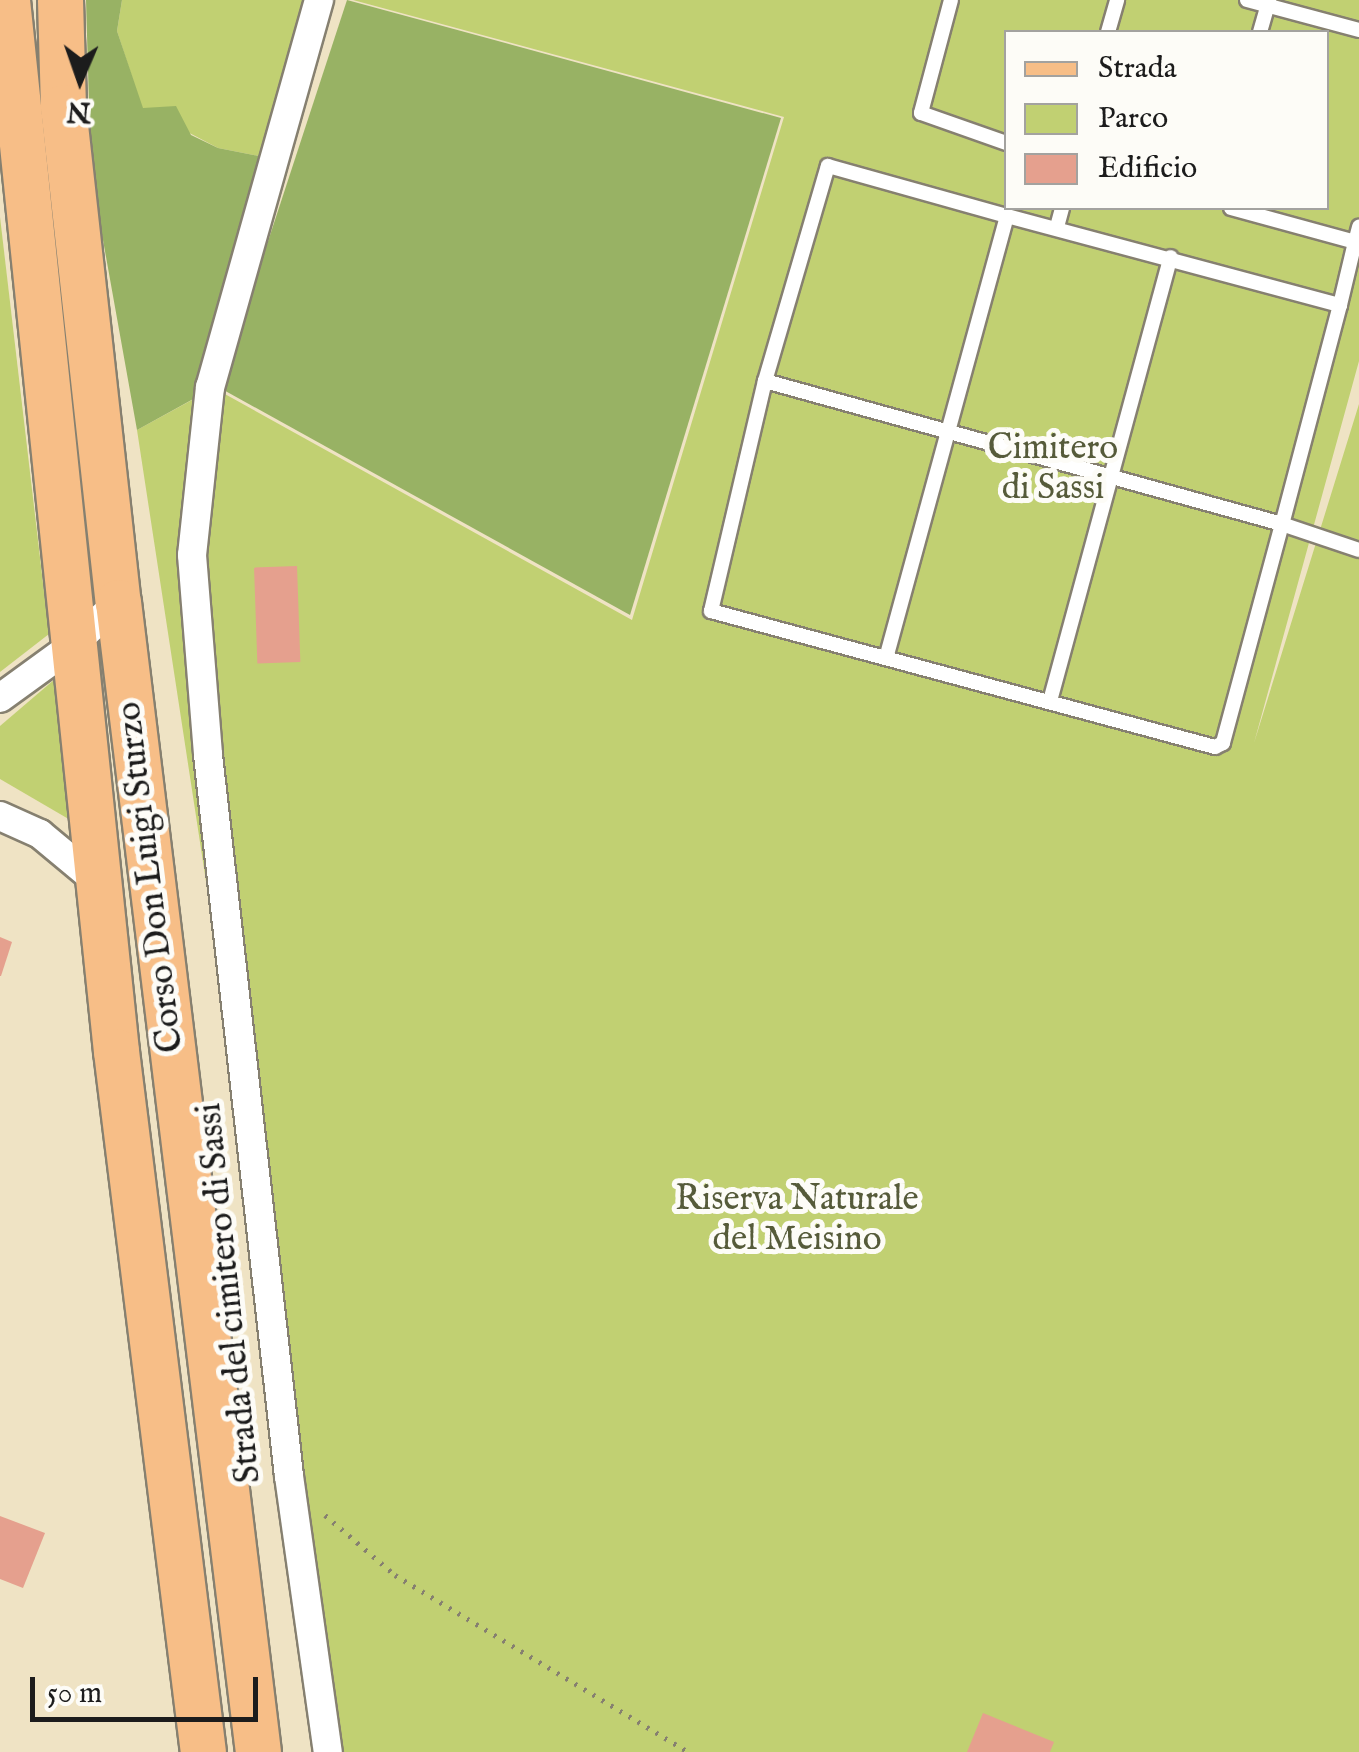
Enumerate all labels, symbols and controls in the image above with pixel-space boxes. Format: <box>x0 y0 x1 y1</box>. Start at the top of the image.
north arrow <box>30 30 130 130</box>
legend <box>1004 30 1329 210</box>
text: Strada <box>1098 50 1177 88</box>
text: N <box>66 93 92 128</box>
text: Parco <box>1098 100 1168 138</box>
text: Edificio <box>1098 150 1197 188</box>
park label: Cimitero di Sassi <box>988 428 1118 510</box>
street label: Corso Don Luigi Sturzo <box>109 699 193 1055</box>
street label: Strada del cimitero di Sassi <box>189 1101 271 1485</box>
park label: Riserva Naturale del Meisino <box>675 1179 919 1261</box>
scale bar <box>35 1657 262 1719</box>
text: 50 m <box>47 1675 102 1713</box>

